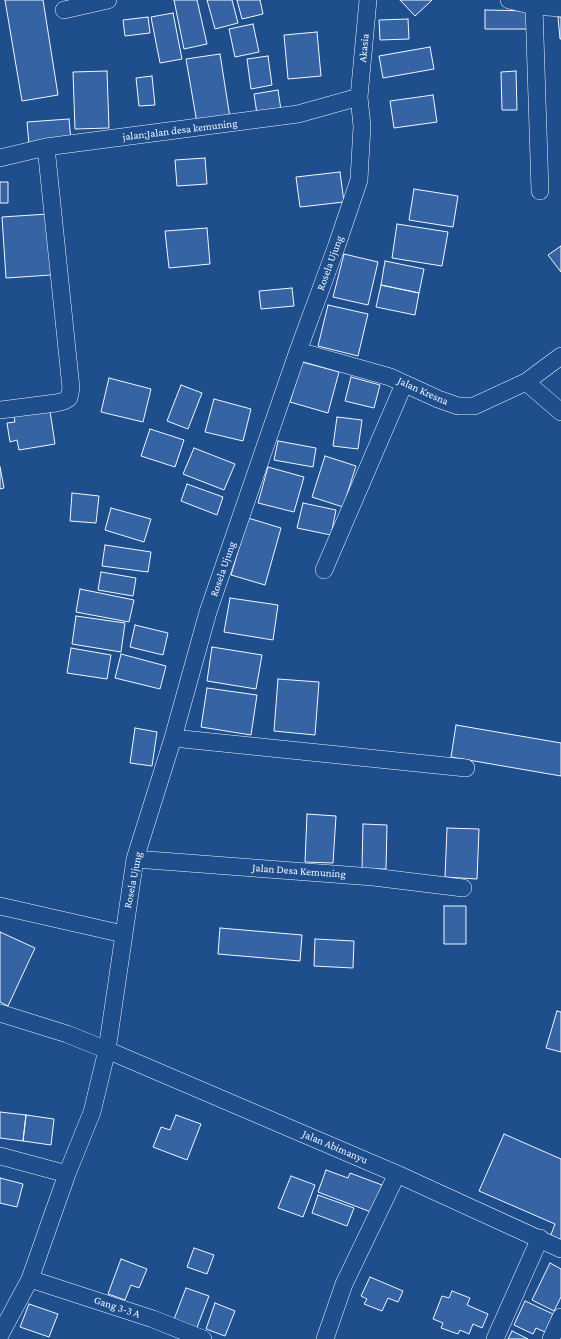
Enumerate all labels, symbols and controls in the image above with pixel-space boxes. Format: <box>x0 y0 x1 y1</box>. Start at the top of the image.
street label: Akasia <box>356 33 372 63</box>
street label: jalan;Jalan desa kemuning <box>122 116 238 144</box>
street label: Rosela Ujung <box>314 234 346 292</box>
street label: Jalan Kresna <box>395 374 451 408</box>
street label: Rosela Ujung <box>207 540 239 598</box>
street label: Rosela Ujung <box>121 851 145 909</box>
street label: Jalan Desa Kemuning <box>252 861 346 881</box>
street label: Jalan Abimanyu <box>300 1127 370 1167</box>
street label: Gang 3-3 A <box>92 1293 142 1321</box>

